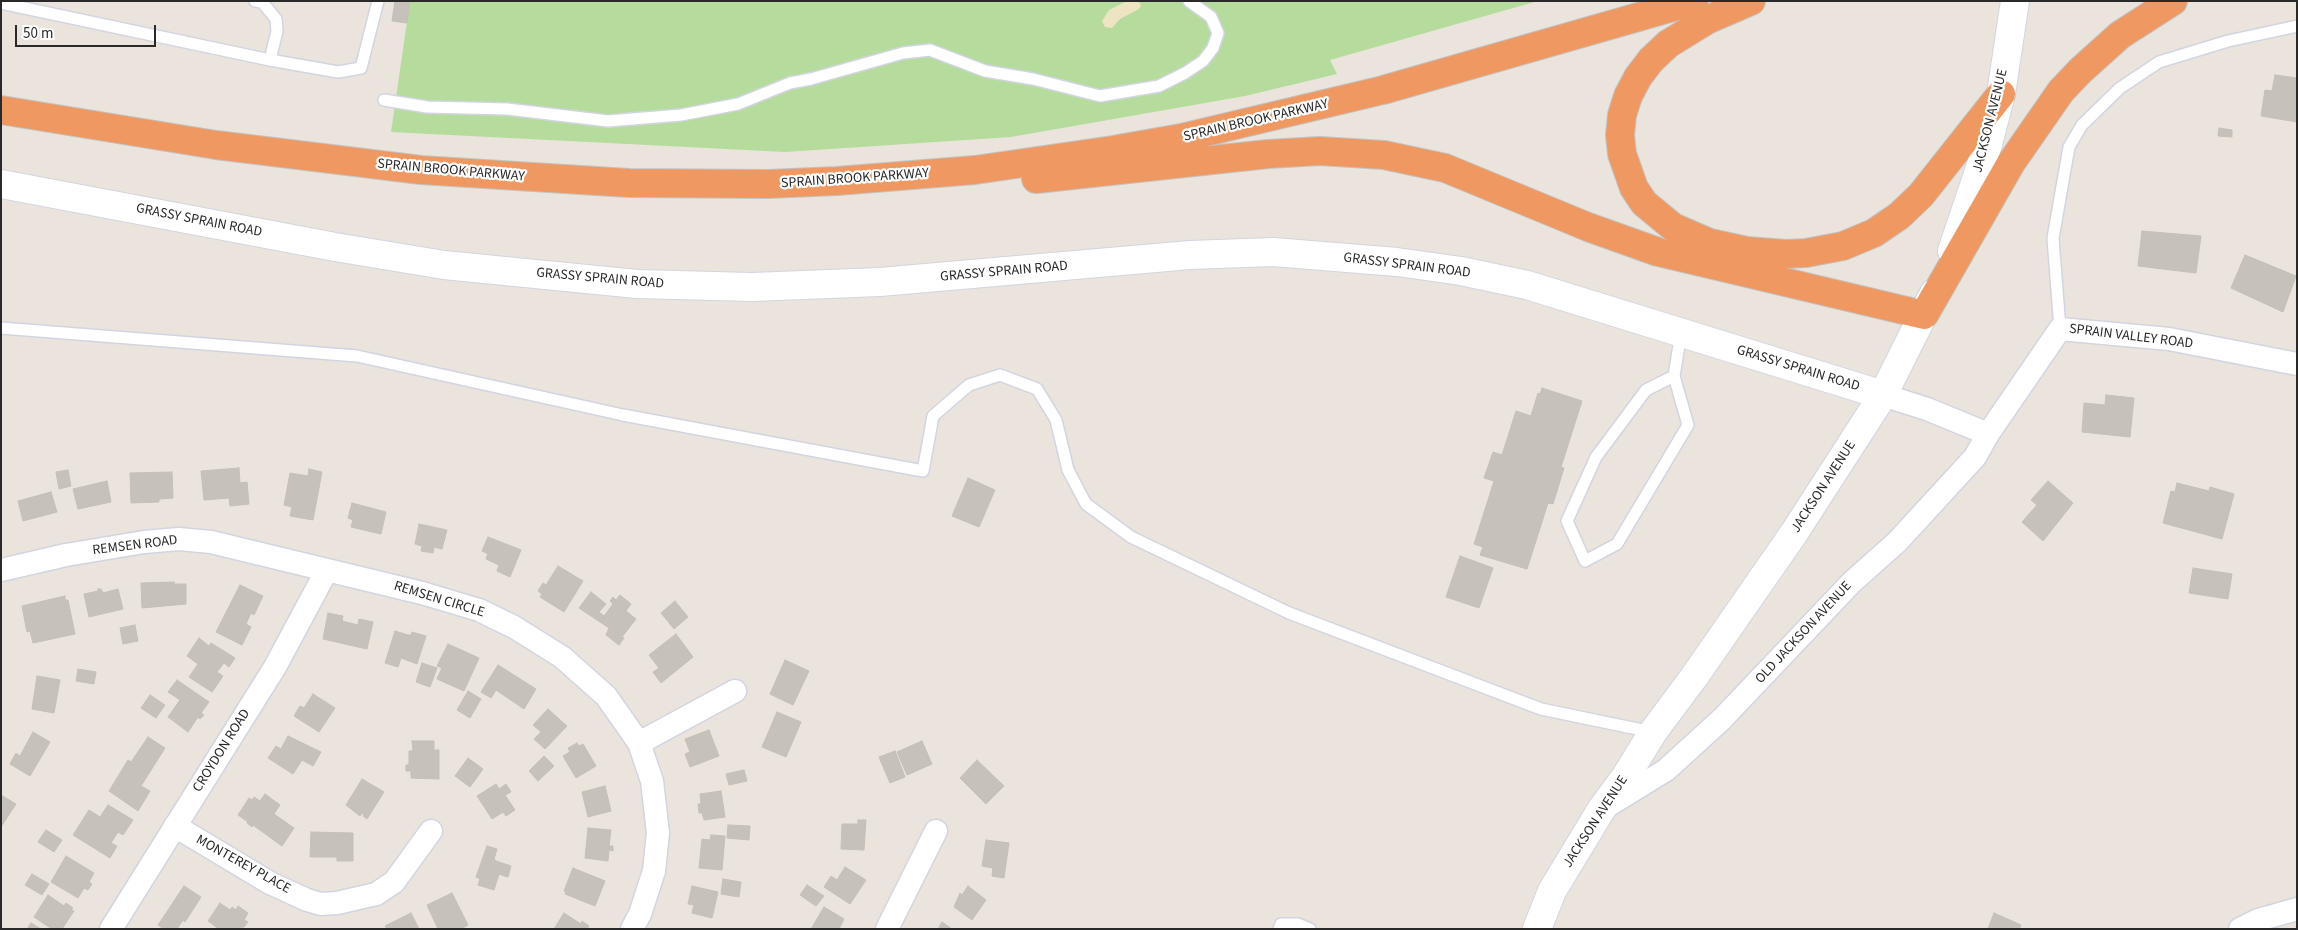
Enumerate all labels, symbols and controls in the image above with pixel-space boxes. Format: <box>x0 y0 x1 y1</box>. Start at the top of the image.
scale bar <box>18 15 159 47</box>
text: 50 m <box>23 23 53 44</box>
street label: JACKSON AVENUE <box>1970 67 2012 175</box>
street label: SPRAIN BROOK PARKWAY <box>1182 96 1330 146</box>
street label: SPRAIN BROOK PARKWAY <box>377 156 525 186</box>
street label: SPRAIN BROOK PARKWAY <box>781 165 929 193</box>
street label: GRASSY SPRAIN ROAD <box>135 201 263 241</box>
street label: GRASSY SPRAIN ROAD <box>1342 250 1472 282</box>
street label: GRASSY SPRAIN ROAD <box>940 258 1068 286</box>
street label: GRASSY SPRAIN ROAD <box>536 265 664 293</box>
street label: SPRAIN VALLEY ROAD <box>2068 321 2194 353</box>
street label: GRASSY SPRAIN ROAD <box>1734 342 1862 396</box>
street label: JACKSON AVENUE <box>1788 438 1860 536</box>
street label: REMSEN ROAD <box>92 532 178 560</box>
street label: REMSEN CIRCLE <box>392 578 486 622</box>
street label: OLD JACKSON AVENUE <box>1752 578 1856 688</box>
street label: CROYDON ROAD <box>190 706 254 796</box>
street label: JACKSON AVENUE <box>1560 773 1632 871</box>
street label: MONTEREY PLACE <box>193 832 293 898</box>

